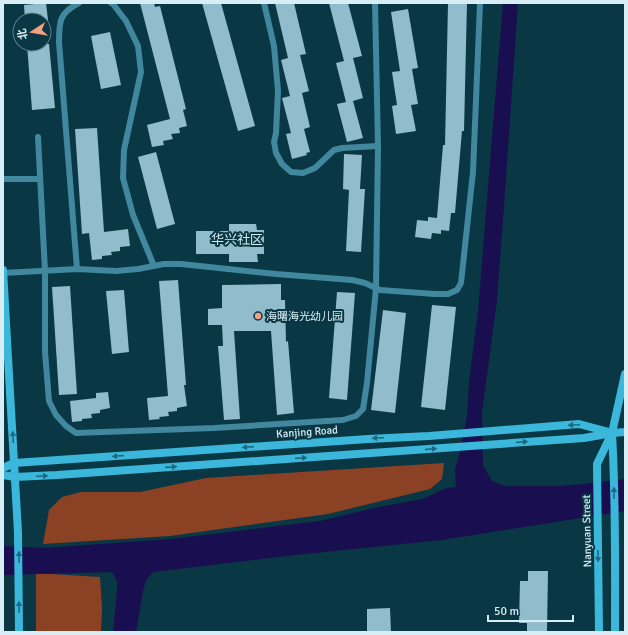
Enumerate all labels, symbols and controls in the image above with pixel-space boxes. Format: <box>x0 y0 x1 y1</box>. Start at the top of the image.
north arrow <box>12 12 52 52</box>
text: 北 <box>15 27 30 41</box>
district label: 华兴社区 <box>211 232 263 248</box>
place label: 海曙海光幼儿园 <box>266 310 343 323</box>
marker: 海曙海光幼儿园 <box>253 311 263 321</box>
one-way arrow <box>567 422 580 428</box>
street label: Kanjing Road <box>276 423 339 441</box>
one-way arrow <box>9 431 16 443</box>
one-way arrow <box>372 435 384 442</box>
one-way arrow <box>516 439 528 446</box>
one-way arrow <box>242 444 254 451</box>
one-way arrow <box>425 445 437 452</box>
one-way arrow <box>112 452 124 459</box>
one-way arrow <box>295 454 307 461</box>
one-way arrow <box>165 463 177 470</box>
one-way arrow <box>36 472 48 479</box>
one-way arrow <box>611 487 618 499</box>
street label: Nanyuan Street <box>580 494 594 567</box>
one-way arrow <box>595 550 601 563</box>
one-way arrow <box>15 551 22 563</box>
scale bar <box>488 597 573 623</box>
one-way arrow <box>16 600 22 613</box>
text: 50 m <box>494 604 519 619</box>

